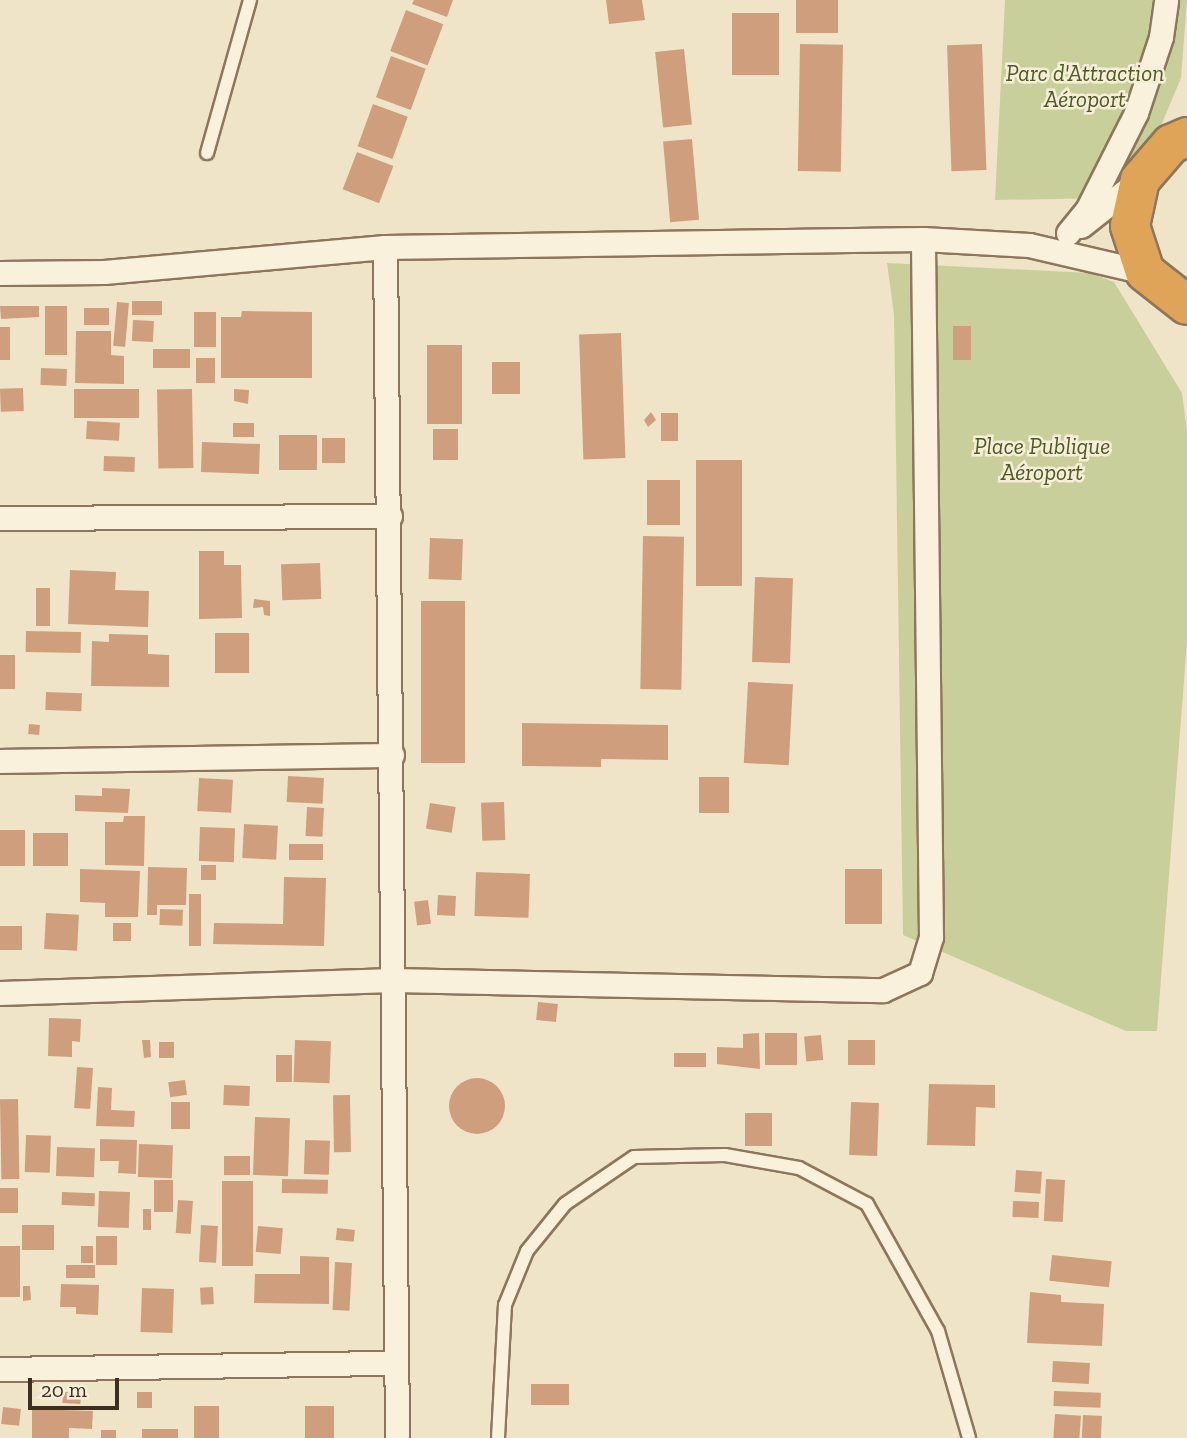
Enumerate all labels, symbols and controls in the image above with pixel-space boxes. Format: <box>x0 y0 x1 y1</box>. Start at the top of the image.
park label: Parc d'Attraction Aéroport <box>1006 59 1164 113</box>
park label: Place Publique Aéroport <box>974 432 1110 486</box>
scale bar <box>32 1364 122 1408</box>
text: 20 m <box>41 1377 87 1402</box>

